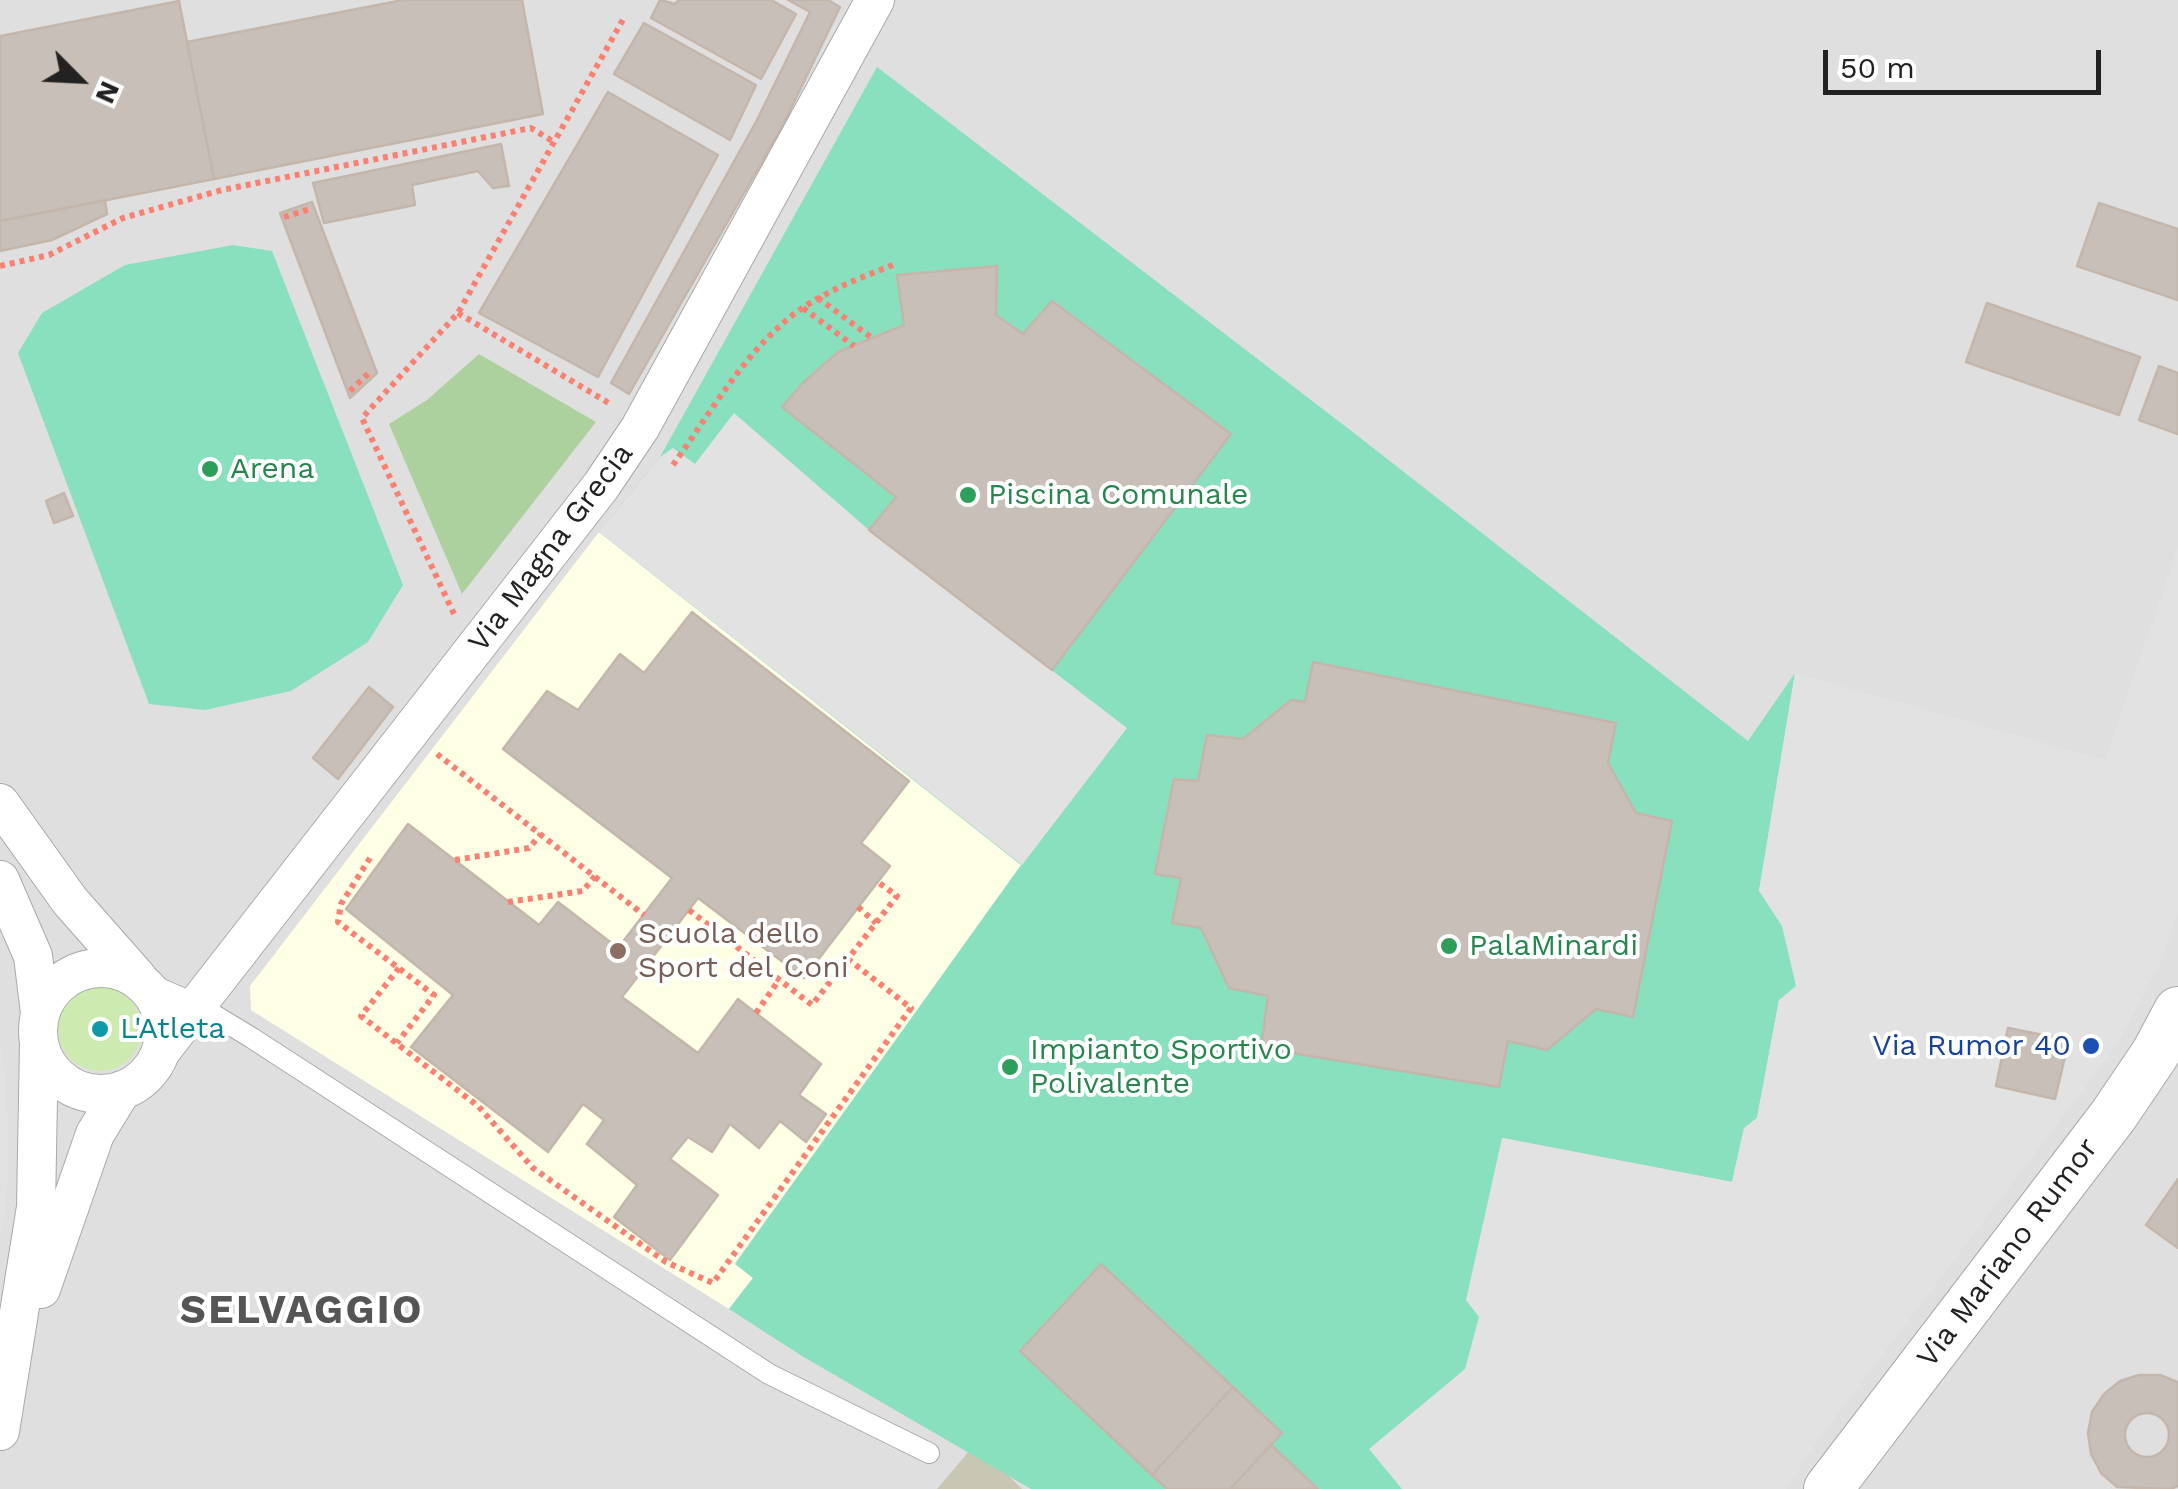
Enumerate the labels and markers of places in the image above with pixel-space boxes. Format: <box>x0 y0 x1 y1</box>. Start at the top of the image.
place label: Arena <box>230 451 314 487</box>
marker: Arena <box>199 458 221 480</box>
place label: Piscina Comunale <box>988 477 1248 513</box>
marker: Piscina Comunale <box>957 484 979 506</box>
place label: Scuola dello Sport del Coni <box>638 916 849 986</box>
place label: PalaMinardi <box>1469 928 1638 964</box>
marker: PalaMinardi <box>1438 935 1460 957</box>
marker: Scuola dello Sport del Coni <box>607 940 629 962</box>
place label: L'Atleta <box>120 1011 225 1047</box>
marker: L'Atleta <box>89 1018 111 1040</box>
place label: Via Rumor 40 <box>1872 1028 2071 1064</box>
place label: Impianto Sportivo Polivalente <box>1030 1032 1292 1102</box>
marker: Via Rumor 40 <box>2080 1035 2102 1057</box>
marker: Impianto Sportivo Polivalente <box>999 1056 1021 1078</box>

